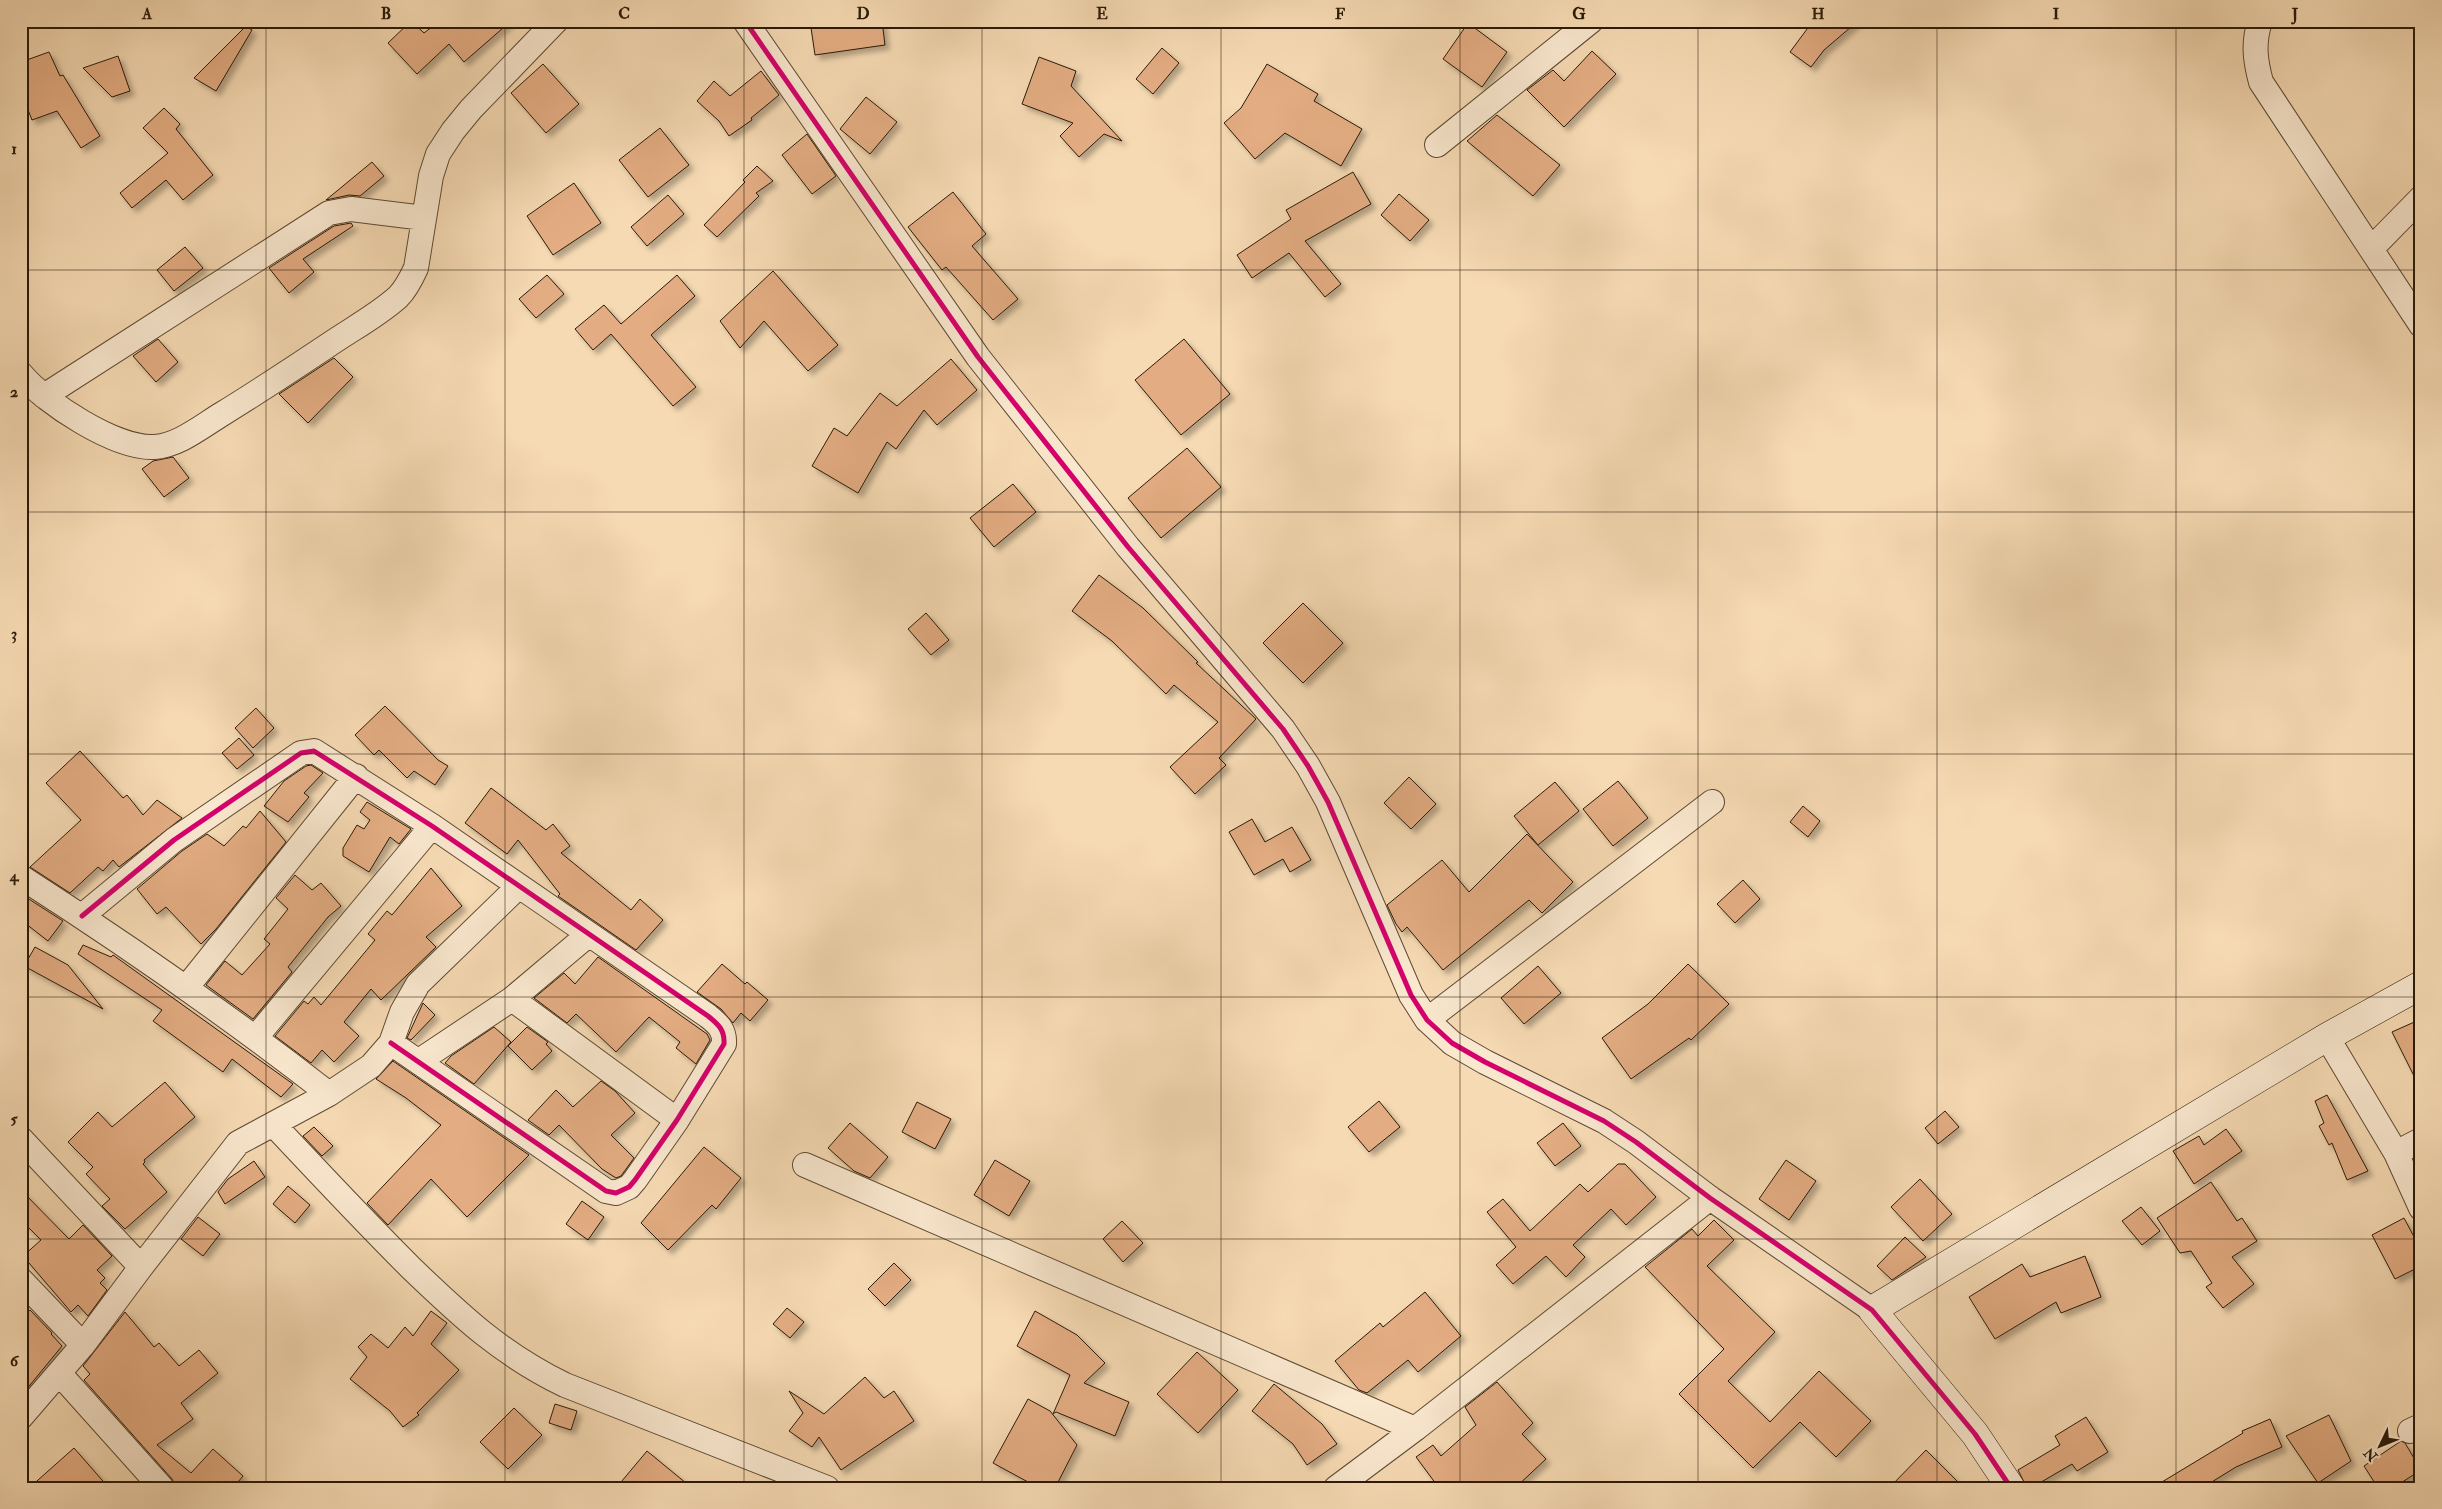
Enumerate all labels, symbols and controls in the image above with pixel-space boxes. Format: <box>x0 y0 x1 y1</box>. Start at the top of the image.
text: A <box>141 4 153 24</box>
text: B <box>381 4 391 24</box>
text: C <box>618 4 630 24</box>
text: D <box>856 4 870 24</box>
text: E <box>1096 4 1108 24</box>
text: F <box>1335 4 1345 24</box>
text: G <box>1572 4 1586 24</box>
text: H <box>1811 4 1825 24</box>
text: I <box>2053 4 2060 24</box>
text: J <box>2291 4 2299 25</box>
text: 1 <box>11 139 17 159</box>
text: 2 <box>10 382 18 402</box>
text: 3 <box>11 624 17 644</box>
text: 4 <box>9 866 20 886</box>
text: 5 <box>10 1109 18 1129</box>
text: 6 <box>10 1351 20 1371</box>
north arrow <box>2354 1422 2404 1472</box>
text: N <box>2360 1444 2382 1466</box>

